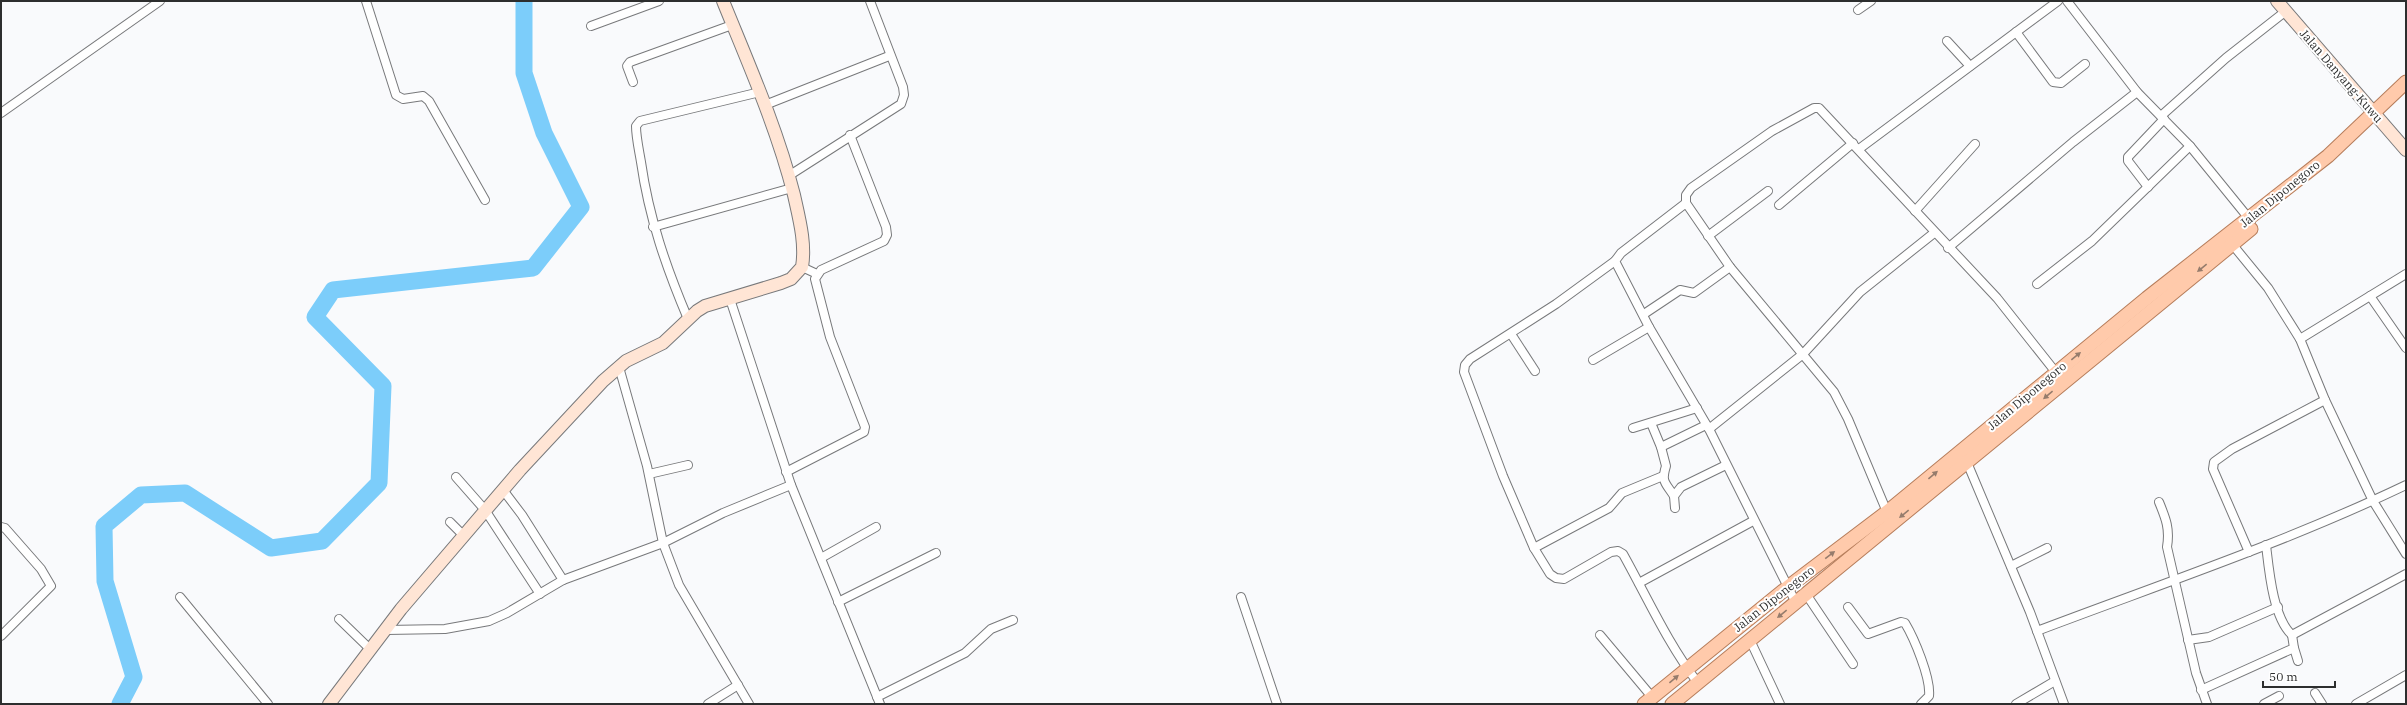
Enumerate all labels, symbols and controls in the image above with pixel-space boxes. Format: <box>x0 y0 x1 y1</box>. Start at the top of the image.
street label: Jalan Danyang-Kuwu <box>2297 26 2387 126</box>
street label: Jalan Diponegoro <box>2237 157 2323 230</box>
one-way arrow <box>2197 264 2207 273</box>
one-way arrow <box>2071 352 2082 361</box>
street label: Jalan Diponegoro <box>1984 358 2069 433</box>
one-way arrow <box>2042 391 2053 400</box>
one-way arrow <box>1927 470 1938 479</box>
one-way arrow <box>1899 509 1910 518</box>
one-way arrow <box>1825 551 1836 559</box>
street label: Jalan Diponegoro <box>1730 562 1817 635</box>
one-way arrow <box>1777 610 1788 618</box>
scale bar <box>2263 663 2335 689</box>
text: 50 m <box>2269 669 2298 684</box>
one-way arrow <box>1668 675 1679 684</box>

